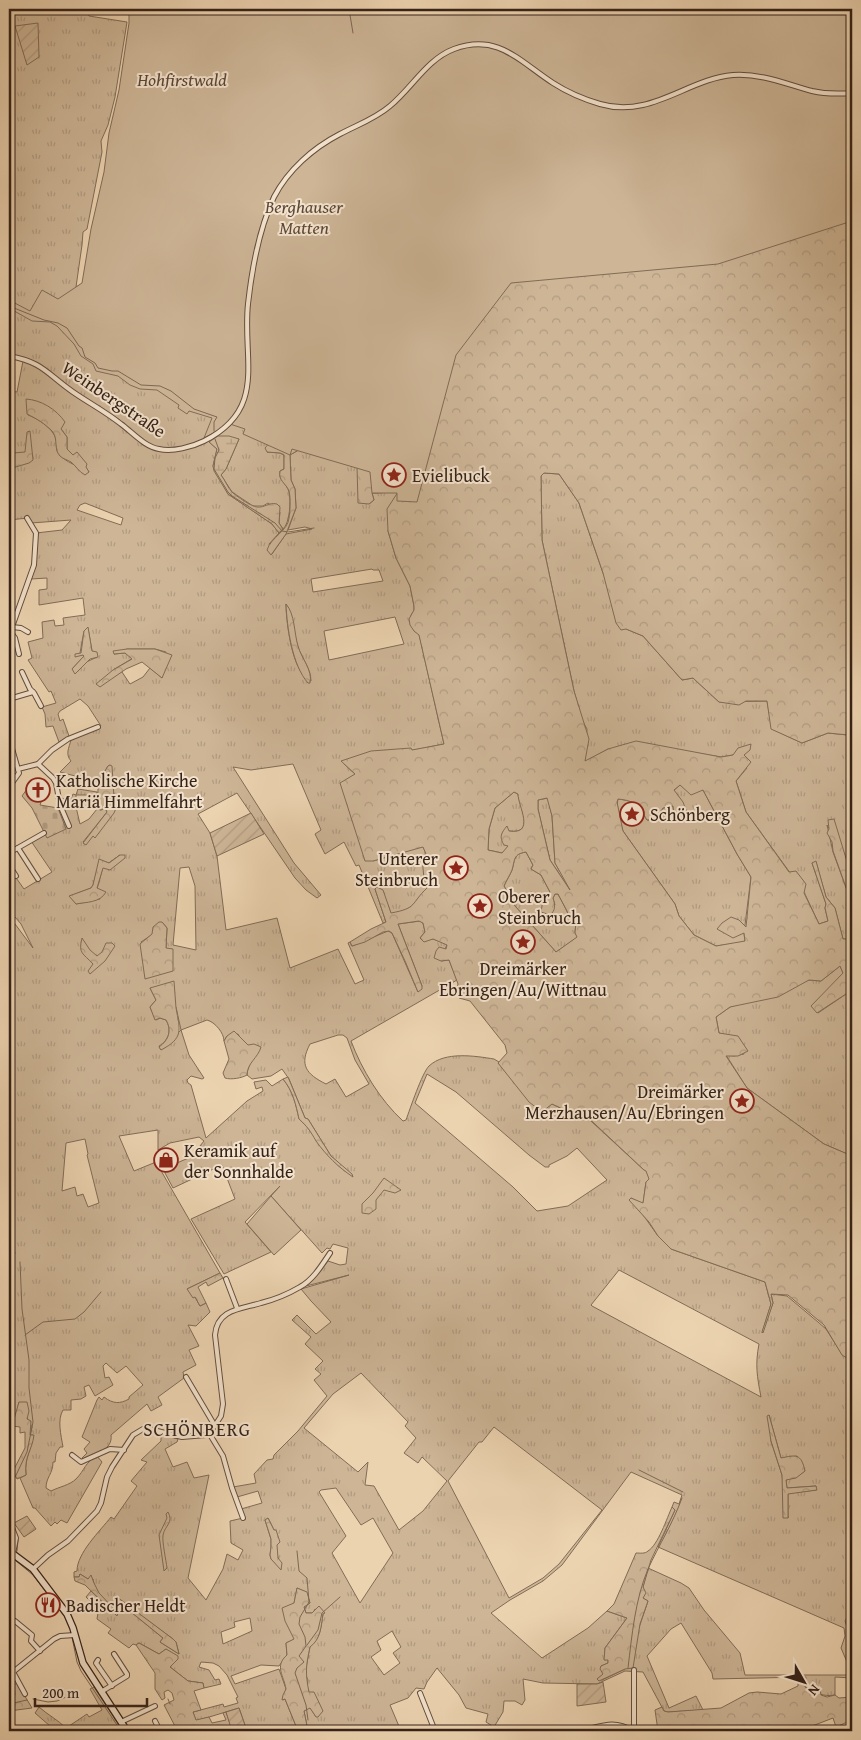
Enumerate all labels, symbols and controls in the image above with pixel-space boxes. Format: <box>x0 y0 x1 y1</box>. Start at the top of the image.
park label: Hohfirstwald <box>136 66 227 93</box>
park label: Berghauser Matten <box>264 193 344 241</box>
street label: Weinbergstraße <box>56 354 172 444</box>
place icon: Evielibuck <box>381 462 407 488</box>
place label: Evielibuck <box>412 462 490 489</box>
place label: Katholische Kirche Mariä Himmelfahrt <box>56 767 203 815</box>
church icon: Katholische Kirche Mariä Himmelfahrt <box>25 777 51 803</box>
place icon: Schönberg <box>619 801 645 827</box>
place label: Schönberg <box>650 801 730 828</box>
place label: Unterer Steinbruch <box>355 845 439 893</box>
place icon: Unterer Steinbruch <box>443 855 469 881</box>
place label: Oberer Steinbruch <box>498 883 581 931</box>
place icon: Oberer Steinbruch <box>467 893 493 919</box>
place icon: Dreimärker Ebringen/Au/Wittnau <box>510 929 536 955</box>
place label: Dreimärker Ebringen/Au/Wittnau <box>439 955 607 1003</box>
place label: Dreimärker Merzhausen/Au/Ebringen <box>525 1078 725 1126</box>
place icon: Dreimärker Merzhausen/Au/Ebringen <box>729 1088 755 1114</box>
place label: Keramik auf der Sonnhalde <box>184 1137 293 1185</box>
shop icon: Keramik auf der Sonnhalde <box>153 1147 179 1173</box>
district label: SCHÖNBERG <box>143 1415 251 1443</box>
restaurant icon: Badischer Heldt <box>35 1592 61 1618</box>
place label: Badischer Heldt <box>66 1592 186 1619</box>
north arrow <box>778 1658 828 1708</box>
scale bar <box>35 1675 148 1707</box>
text: N <box>803 1680 825 1701</box>
text: 200 m <box>42 1682 80 1703</box>

